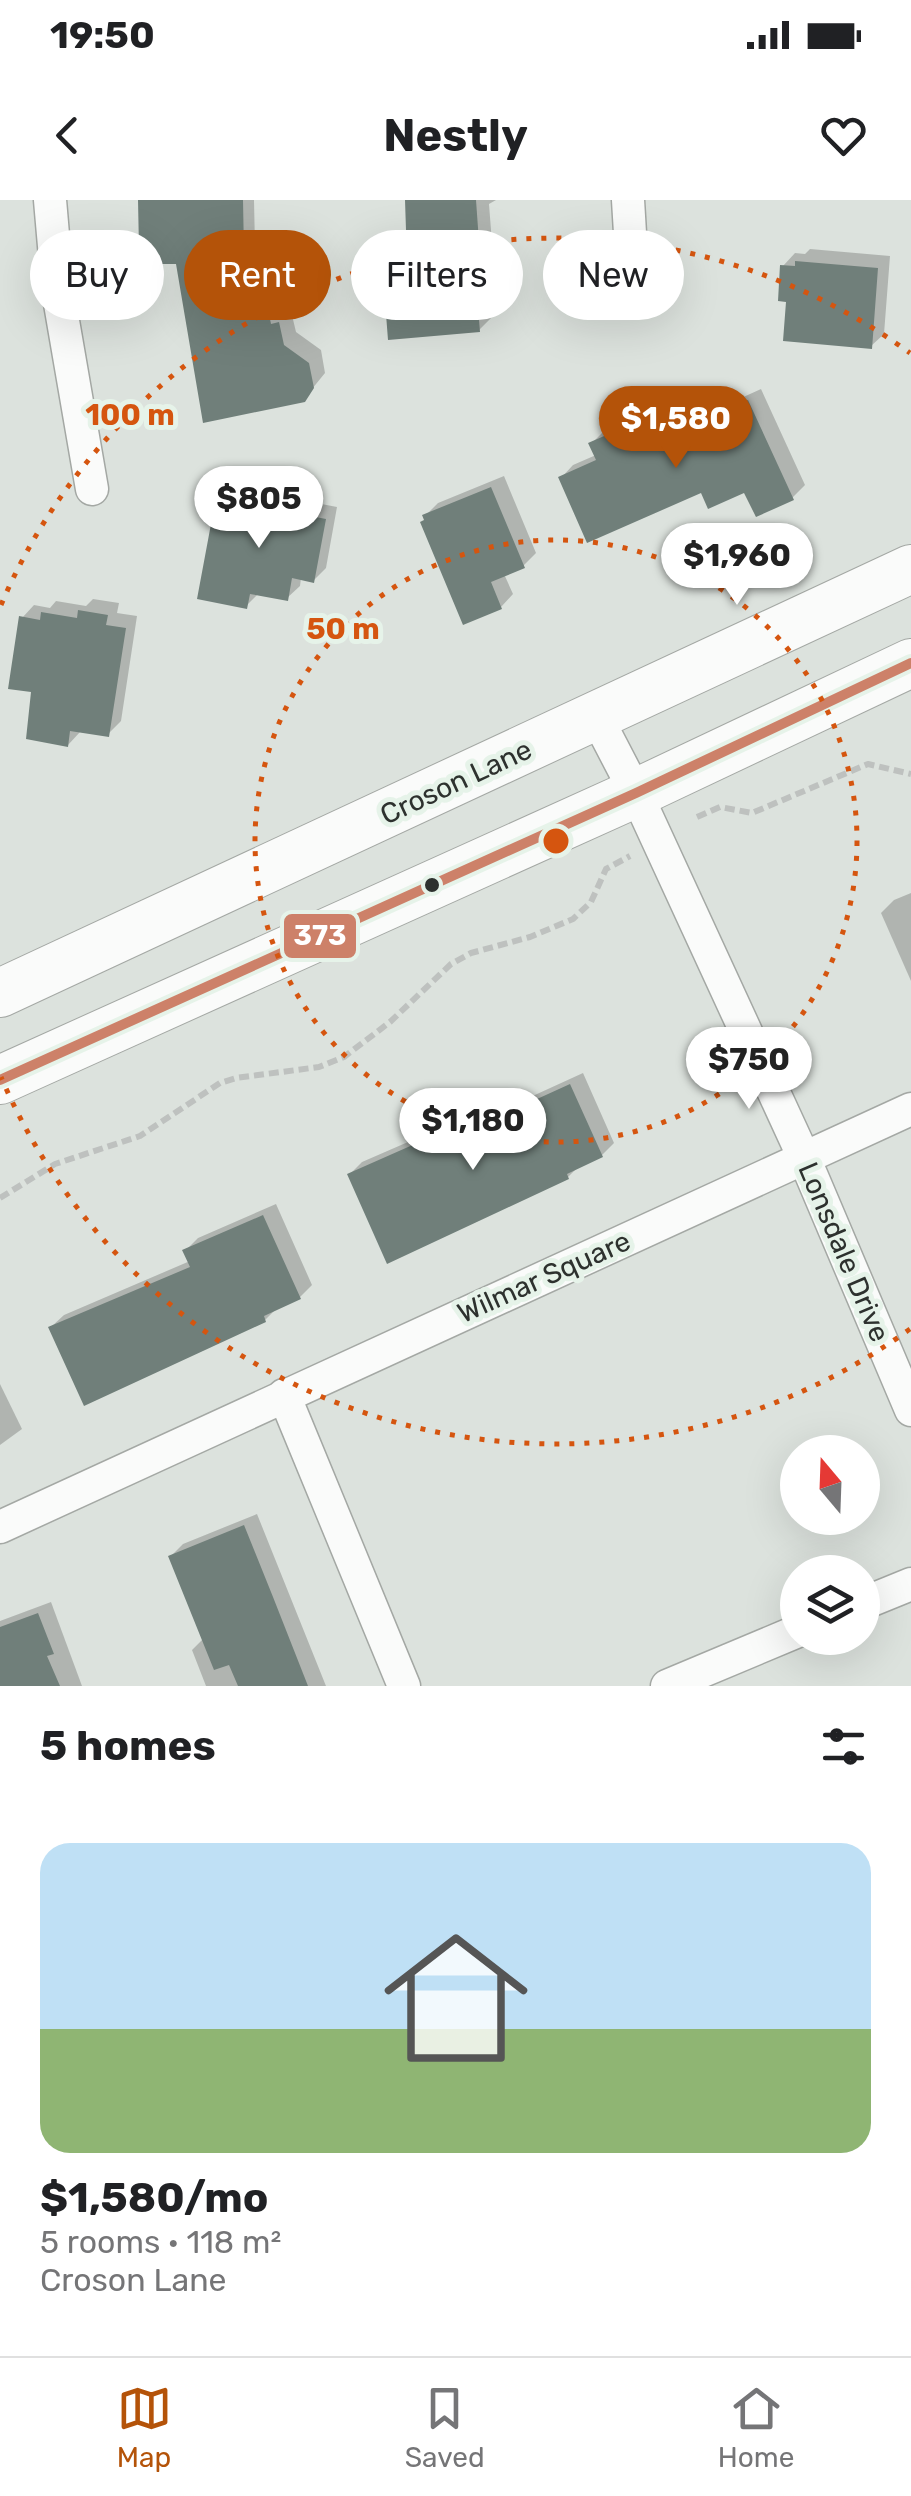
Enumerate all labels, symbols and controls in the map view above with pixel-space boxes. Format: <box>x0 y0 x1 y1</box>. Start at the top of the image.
text: 19:50 <box>50 12 155 58</box>
icon: back <box>40 108 95 163</box>
icon: heart <box>816 108 871 163</box>
text: Nestly <box>383 109 528 162</box>
chip: Buy <box>30 230 164 320</box>
chip: Rent <box>184 230 331 320</box>
chip: Filters <box>351 230 523 320</box>
chip: New <box>543 230 684 320</box>
pin: $1,580 <box>595 386 757 471</box>
text: 100 m <box>85 397 175 433</box>
text: $1,580 <box>621 399 731 437</box>
pin: $805 <box>200 466 318 551</box>
text: $805 <box>216 479 302 517</box>
pin: $1,960 <box>656 523 818 608</box>
text: $1,960 <box>683 536 791 574</box>
text: 50 m <box>306 611 380 647</box>
street label: Croson Lane <box>375 733 537 831</box>
centre of rings <box>538 823 574 859</box>
unlabelled marker <box>422 875 442 895</box>
line badge: 373 <box>282 912 358 960</box>
text: 373 <box>294 919 346 952</box>
pin: $750 <box>690 1027 808 1112</box>
text: $750 <box>708 1040 790 1078</box>
pin: $1,180 <box>392 1088 554 1173</box>
text: $1,180 <box>421 1101 525 1139</box>
street label: Lonsdale Drive <box>791 1157 897 1347</box>
street label: Wilmar Square <box>452 1224 636 1330</box>
north arrow <box>780 1435 880 1535</box>
map controls <box>780 1435 880 1655</box>
button: layers <box>780 1555 880 1655</box>
icon: filters <box>816 1719 871 1774</box>
text: 5 homes <box>40 1721 216 1771</box>
icon: home <box>366 1908 546 2088</box>
text: $1,580/mo <box>40 2173 268 2223</box>
text: 5 rooms · 118 m² <box>40 2223 281 2261</box>
text: Croson Lane <box>40 2261 226 2299</box>
tab: Map <box>117 2381 172 2474</box>
tab: Saved <box>405 2381 485 2474</box>
tab: Home <box>718 2381 794 2474</box>

